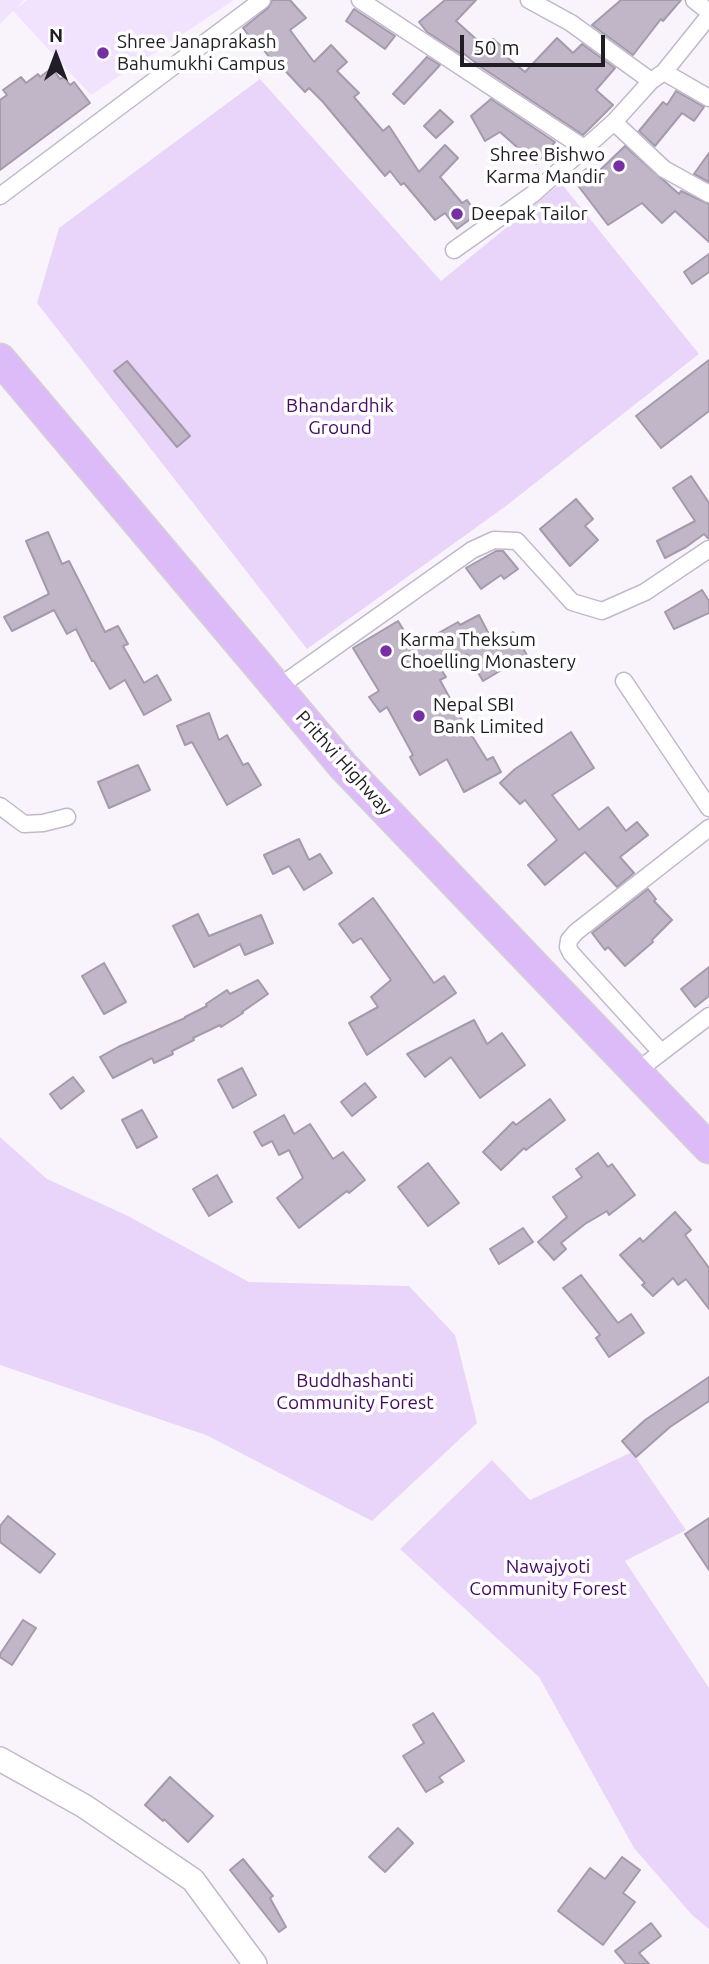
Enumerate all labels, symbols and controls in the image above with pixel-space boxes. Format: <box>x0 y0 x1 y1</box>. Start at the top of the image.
north arrow <box>21 21 91 91</box>
scale bar <box>464 21 609 65</box>
text: N <box>49 24 63 46</box>
place label: Shree Janaprakash Bahumukhi Campus <box>117 31 285 75</box>
text: 50 m <box>473 35 520 59</box>
marker: Shree Janaprakash Bahumukhi Campus <box>95 45 111 61</box>
place label: Shree Bishwo Karma Mandir <box>486 144 605 188</box>
marker: Shree Bishwo Karma Mandir <box>611 158 627 174</box>
place label: Deepak Tailor <box>471 203 588 225</box>
marker: Deepak Tailor <box>449 206 465 222</box>
park label: Bhandardhik Ground <box>286 395 394 439</box>
place label: Karma Theksum Choelling Monastery <box>400 629 576 673</box>
marker: Karma Theksum Choelling Monastery <box>378 643 394 659</box>
place label: Nepal SBI Bank Limited <box>433 694 544 738</box>
street label: Prithvi Highway <box>291 706 397 820</box>
marker: Nepal SBI Bank Limited <box>411 708 427 724</box>
park label: Buddhashanti Community Forest <box>276 1370 434 1414</box>
park label: Nawajyoti Community Forest <box>469 1556 627 1600</box>

